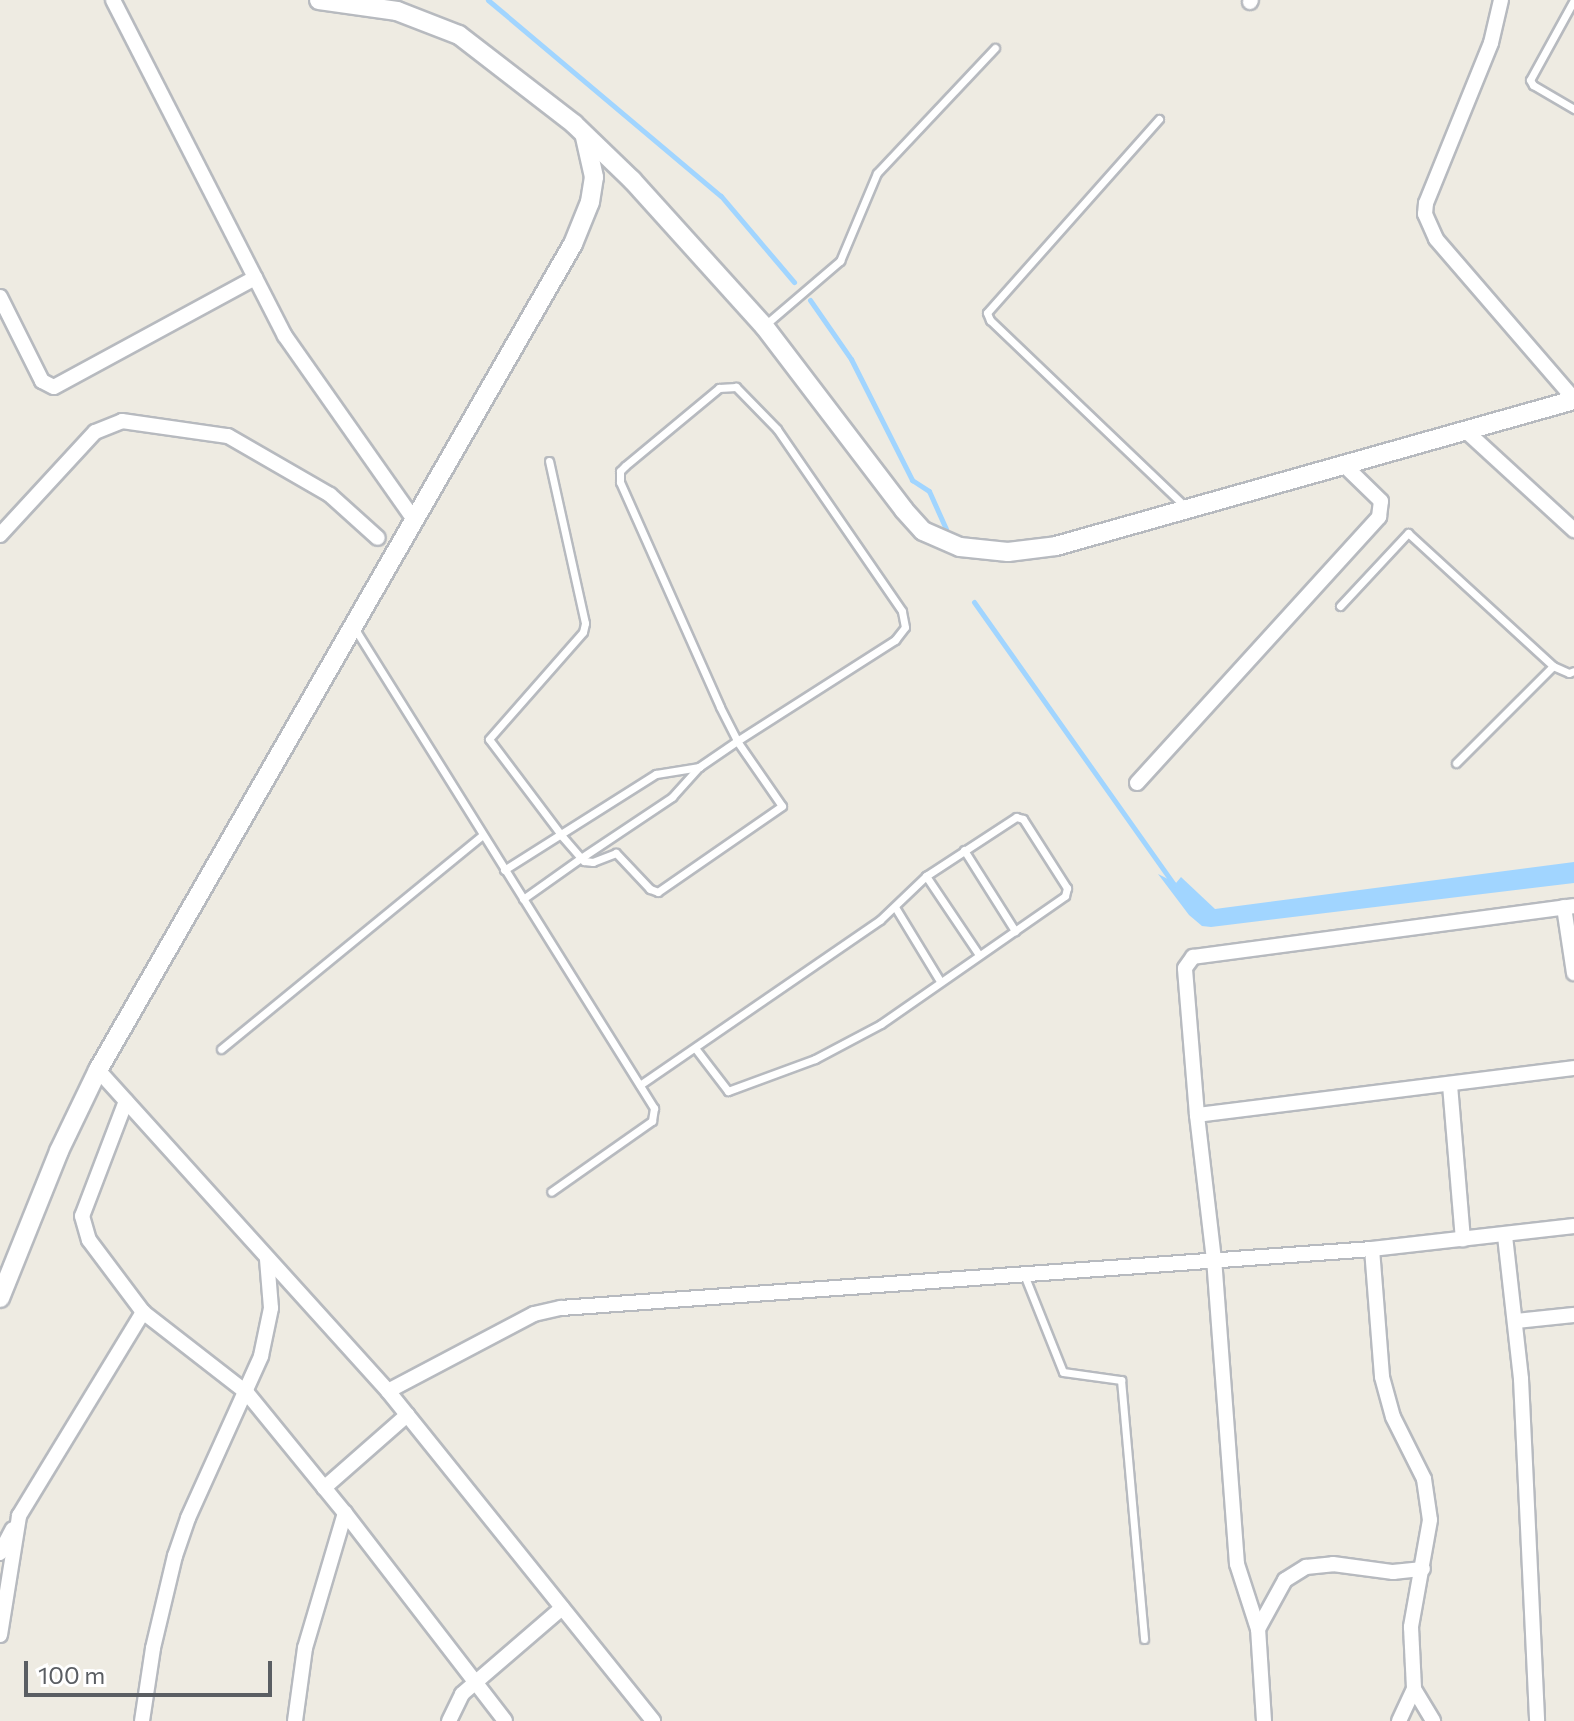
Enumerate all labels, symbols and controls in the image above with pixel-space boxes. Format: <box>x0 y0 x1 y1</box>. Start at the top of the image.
scale bar <box>28 1645 276 1695</box>
text: 100 m <box>38 1660 105 1689</box>

